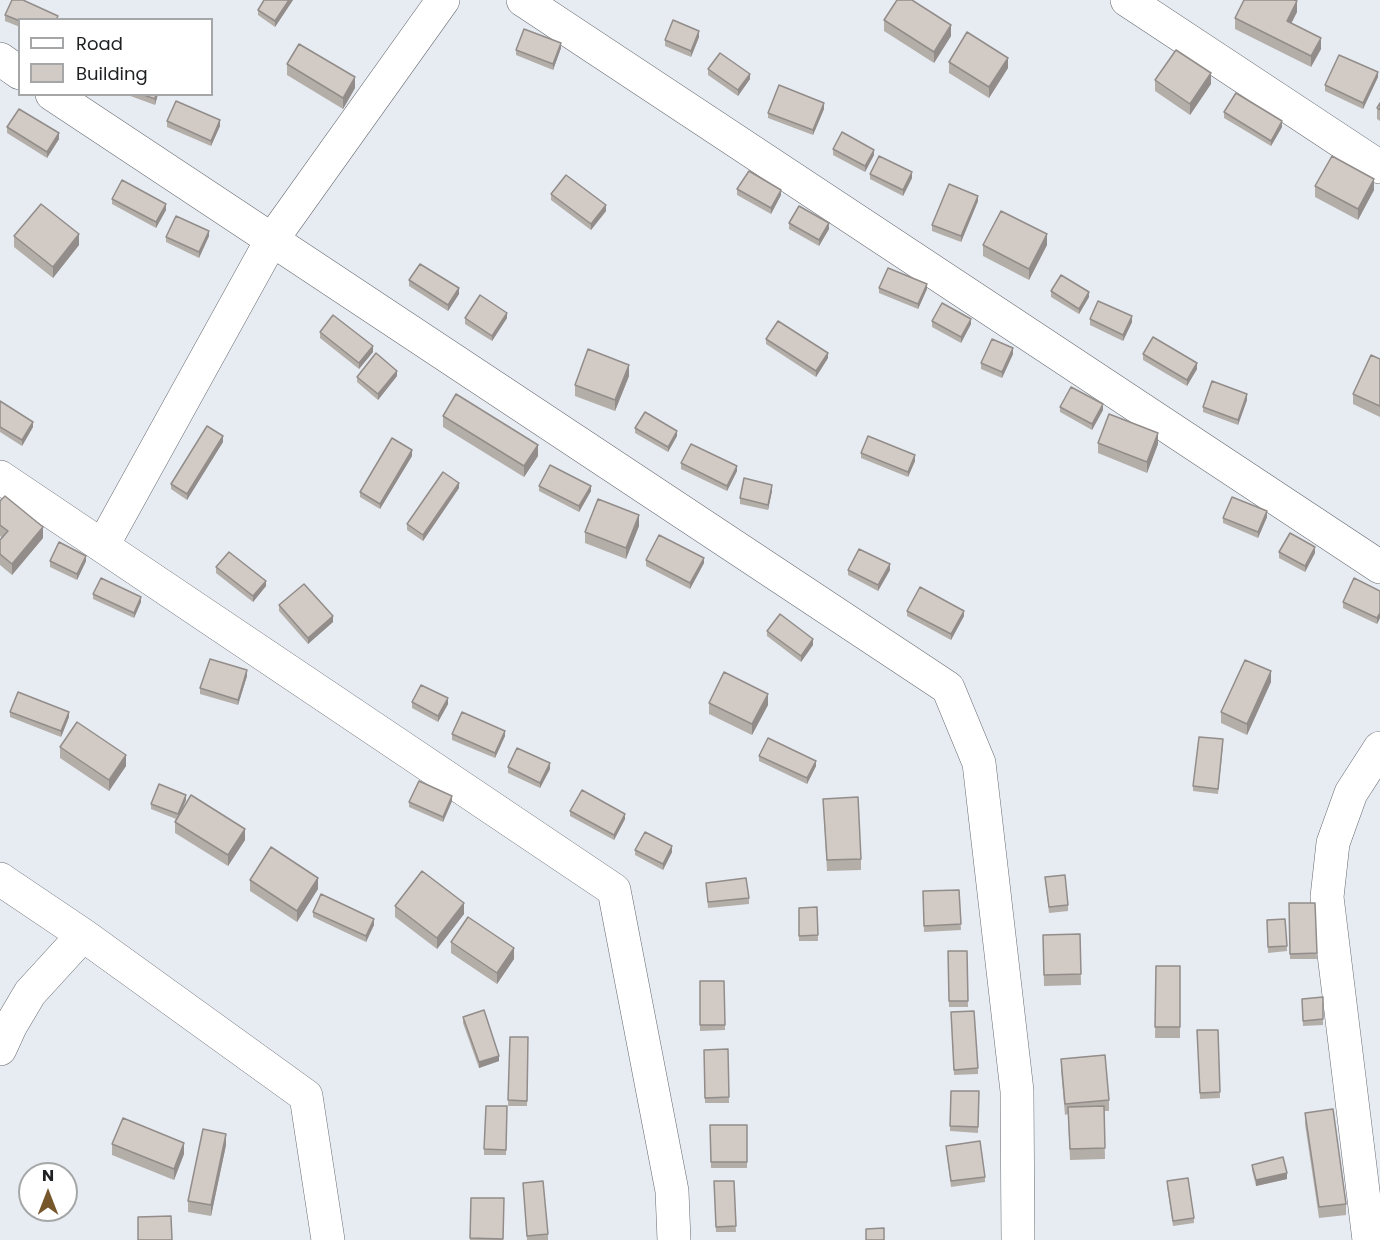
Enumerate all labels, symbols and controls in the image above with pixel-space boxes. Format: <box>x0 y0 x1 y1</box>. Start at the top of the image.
legend <box>18 18 213 96</box>
text: Road <box>76 31 123 56</box>
text: Building <box>76 61 148 86</box>
north arrow <box>18 1162 78 1222</box>
text: N <box>42 1164 54 1187</box>

